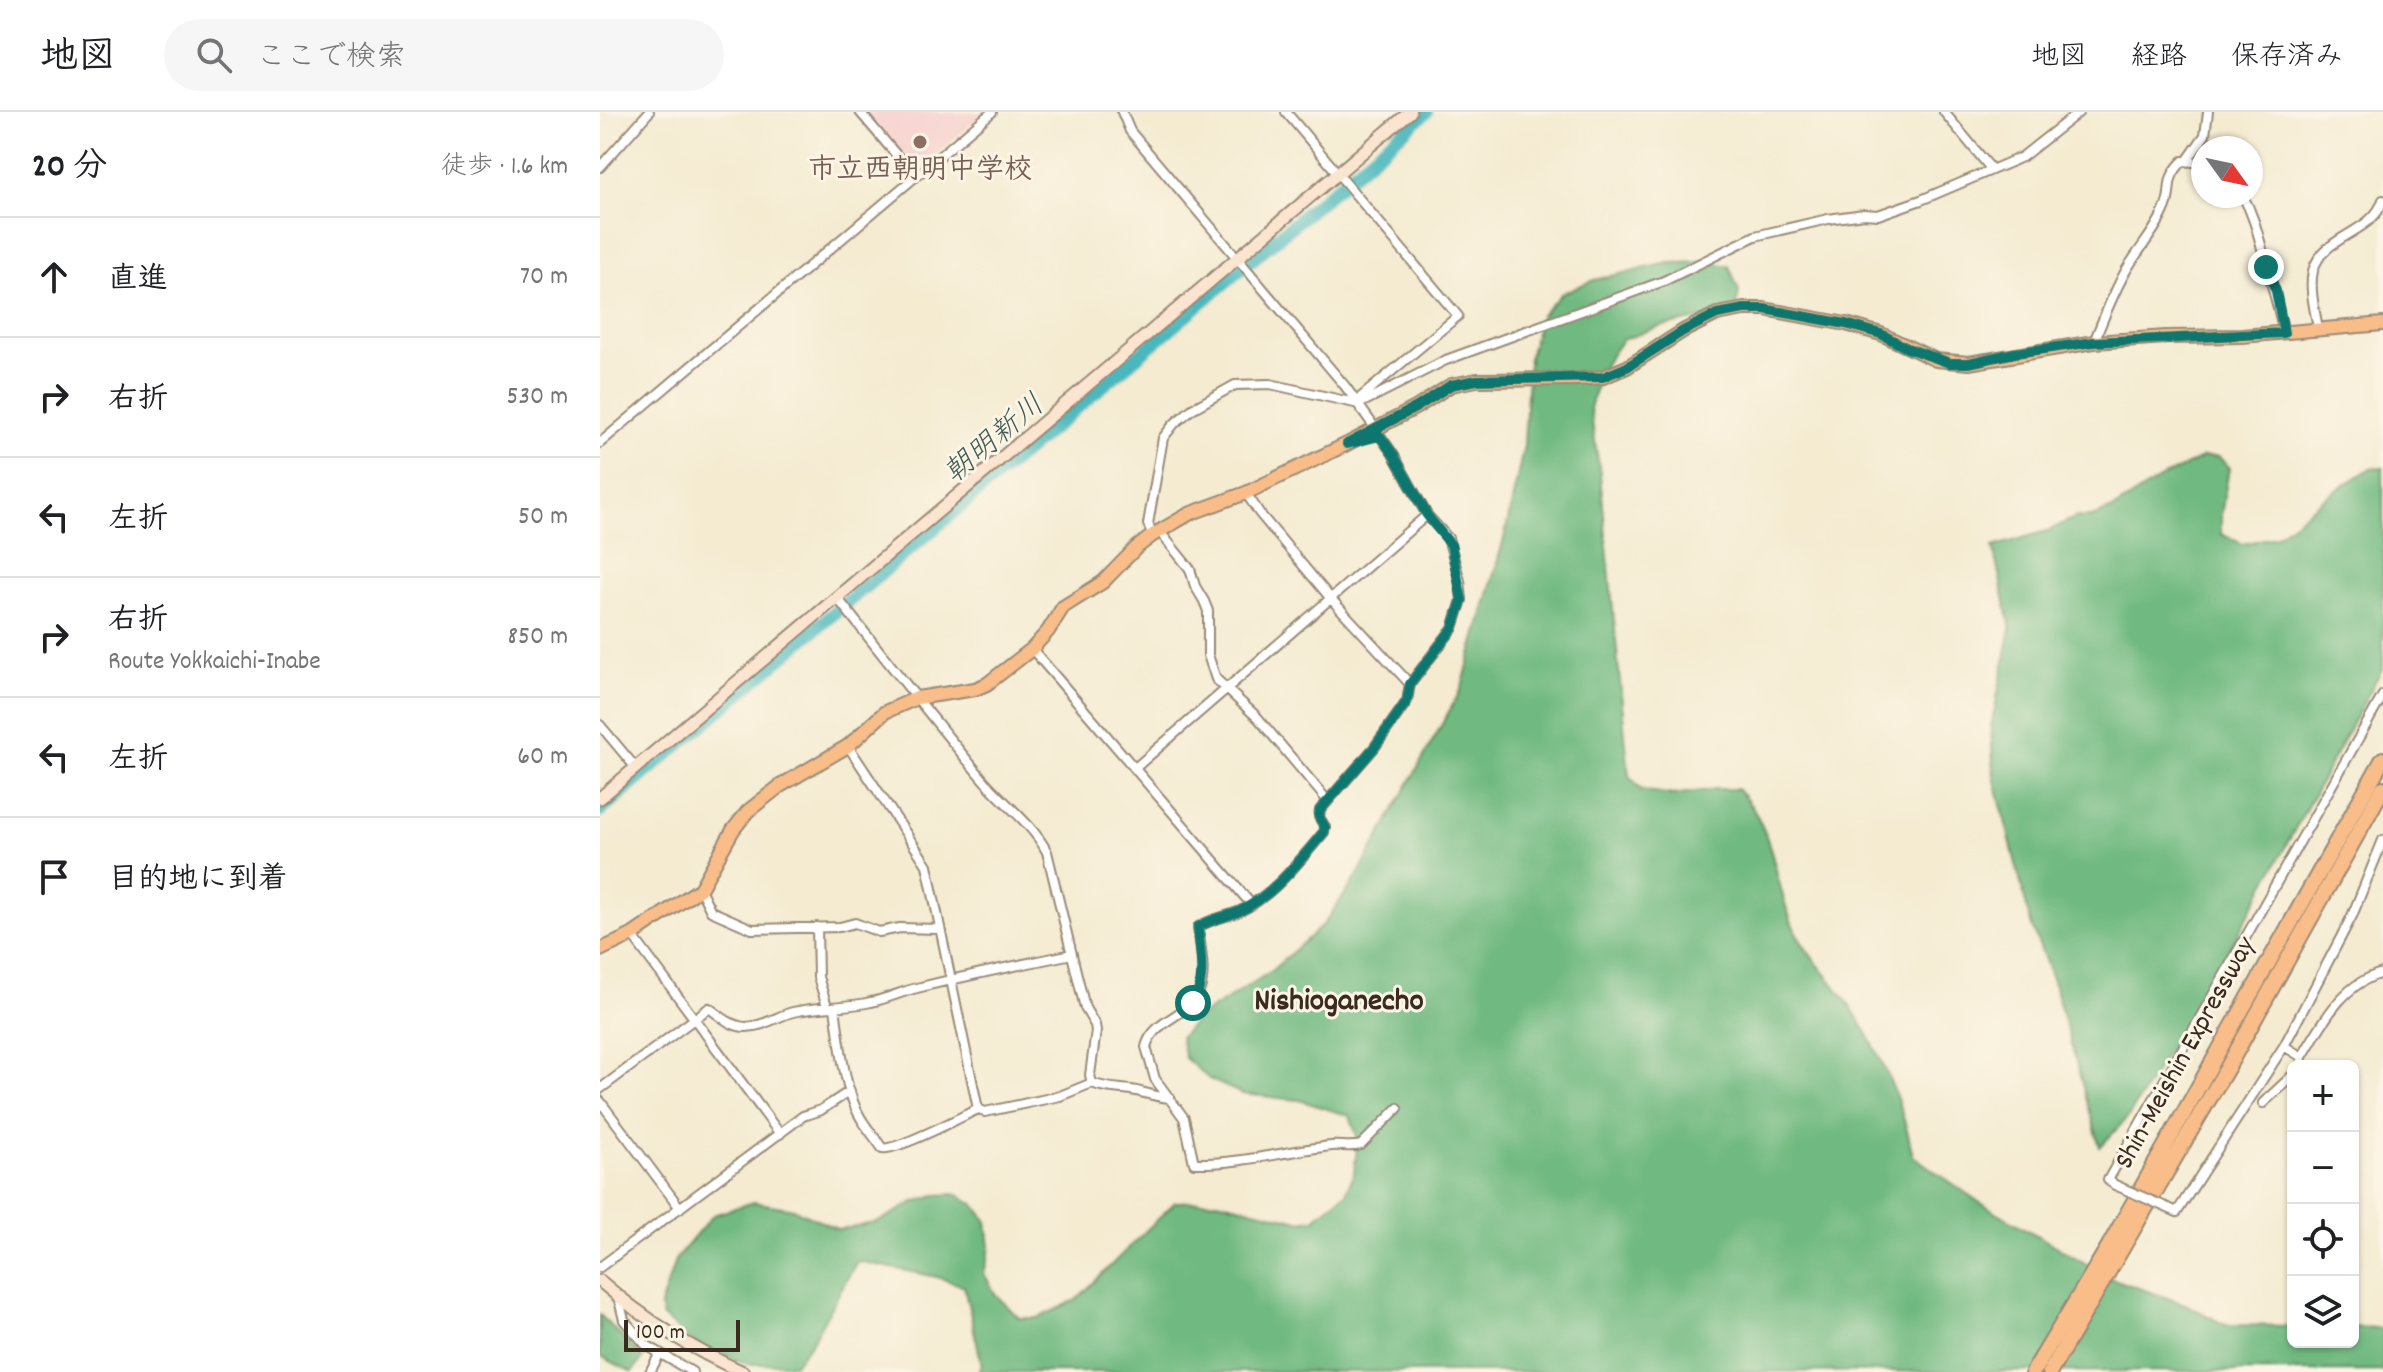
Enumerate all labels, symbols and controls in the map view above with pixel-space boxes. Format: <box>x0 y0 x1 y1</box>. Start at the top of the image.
search box <box>164 19 724 91</box>
text: 地図 <box>40 32 116 87</box>
icon: search <box>192 33 236 77</box>
text: ここで検索 <box>256 38 406 81</box>
text: 地図 <box>2031 39 2087 79</box>
text: 経路 <box>2131 39 2187 79</box>
text: 保存済み <box>2231 39 2343 79</box>
marker: 市立西朝明中学校 <box>911 133 929 151</box>
north arrow <box>2191 136 2263 208</box>
text: 20 分 <box>32 144 107 193</box>
text: 徒歩 · 1.6 km <box>441 149 568 186</box>
place label: 市立西朝明中学校 <box>808 152 1032 192</box>
route end <box>2248 249 2284 285</box>
icon: ahead <box>32 255 76 299</box>
text: 70 m <box>520 259 568 296</box>
text: 直進 <box>108 260 168 303</box>
icon: right <box>32 375 76 419</box>
text: 530 m <box>506 379 568 416</box>
text: 右折 <box>108 380 168 423</box>
water label: 朝明新川 <box>936 386 1056 496</box>
icon: left <box>32 495 76 539</box>
text: 50 m <box>518 499 568 536</box>
text: 左折 <box>108 500 168 543</box>
text: 右折 <box>108 601 168 644</box>
icon: right <box>32 615 76 659</box>
text: 850 m <box>508 619 568 656</box>
text: Route Yokkaichi-Inabe <box>108 644 321 681</box>
icon: left <box>32 735 76 779</box>
text: 60 m <box>517 739 568 776</box>
text: 左折 <box>108 740 168 783</box>
icon: arrive <box>32 855 76 899</box>
text: 目的地に到着 <box>108 860 288 903</box>
street label: Shin-Meishin Expressway <box>2106 930 2268 1178</box>
district label: Nishioganecho <box>1254 980 1424 1026</box>
route start <box>1175 985 1211 1021</box>
map controls <box>2287 1060 2359 1348</box>
button: + <box>2287 1060 2359 1132</box>
button: − <box>2287 1132 2359 1204</box>
button: locate <box>2287 1204 2359 1276</box>
button: layers <box>2287 1276 2359 1348</box>
scale bar <box>624 1316 740 1352</box>
text: 100 m <box>636 1318 685 1349</box>

